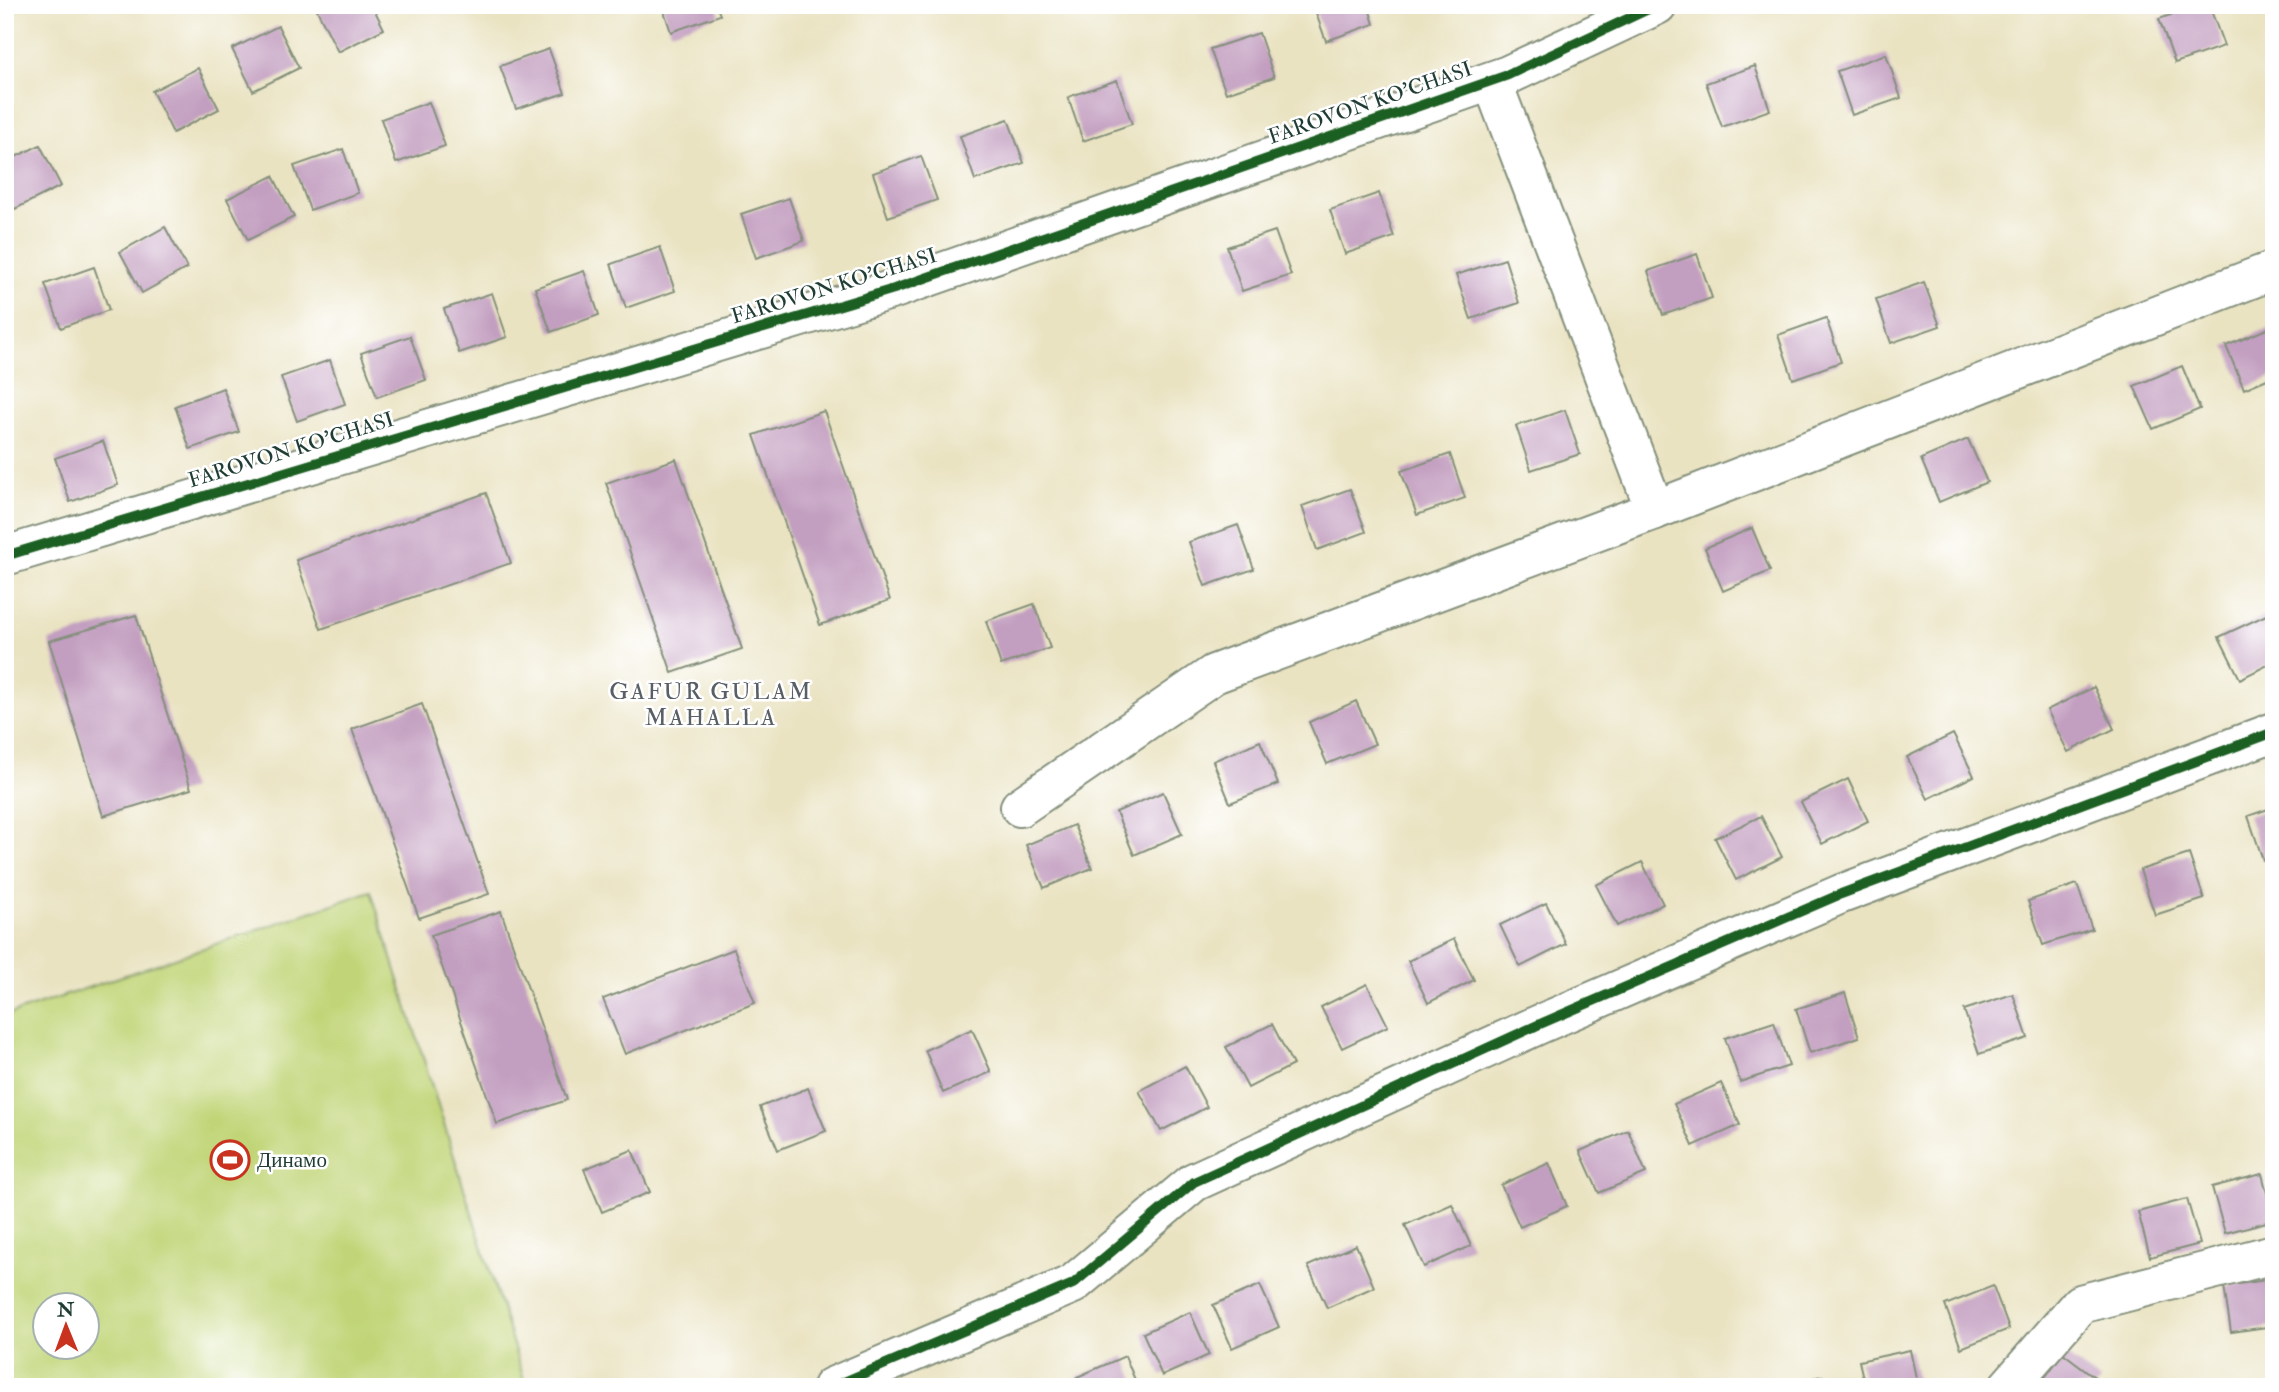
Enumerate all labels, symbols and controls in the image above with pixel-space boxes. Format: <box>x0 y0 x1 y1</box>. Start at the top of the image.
street label: FAROVON KO'CHASI <box>1264 55 1476 151</box>
street label: FAROVON KO'CHASI <box>728 242 940 330</box>
street label: FAROVON KO'CHASI <box>185 406 397 494</box>
district label: GAFUR GULAM MAHALLA <box>609 677 813 732</box>
sports icon: Динамо <box>209 1139 251 1181</box>
place label: Динамо <box>257 1147 327 1174</box>
north arrow <box>32 1290 102 1360</box>
text: N <box>56 1298 75 1322</box>

